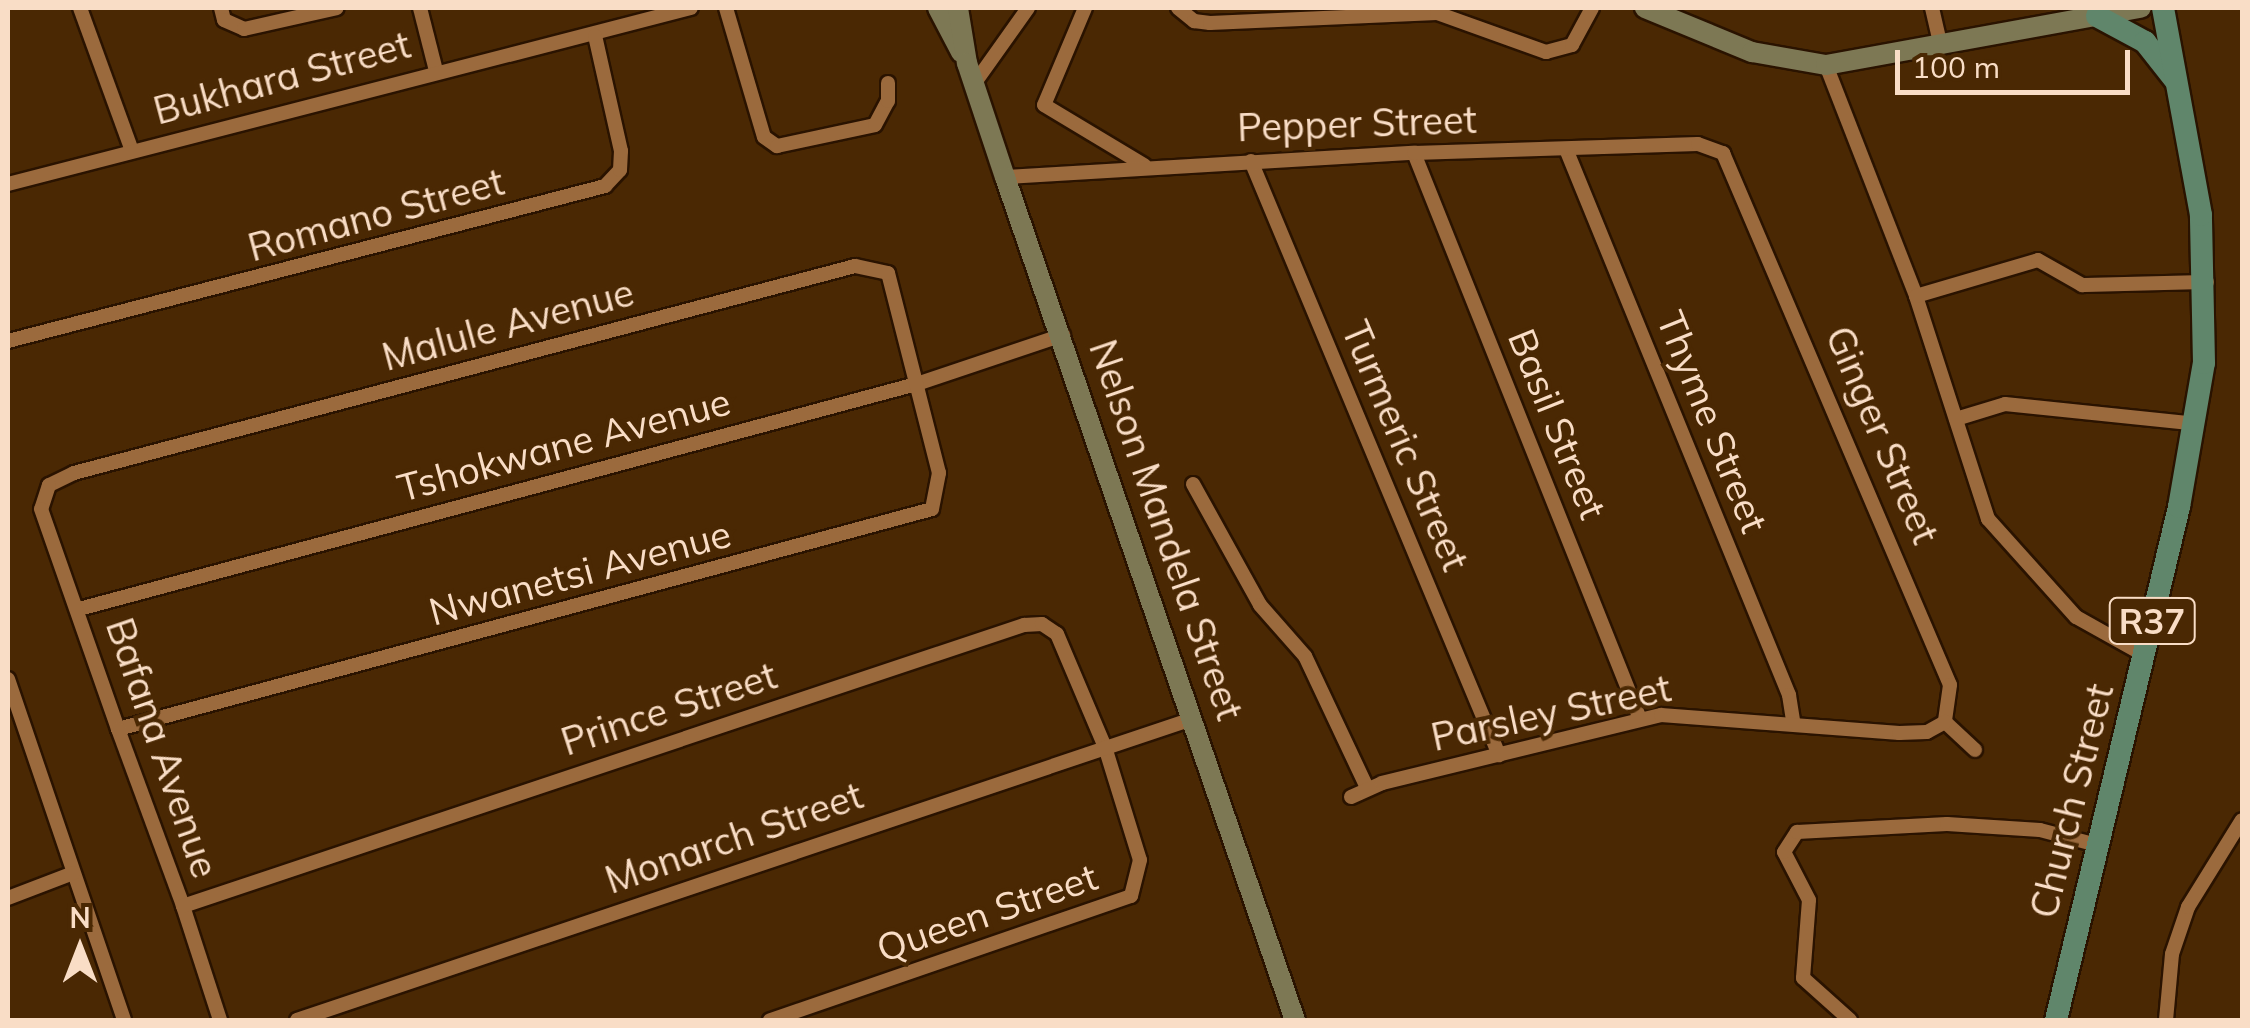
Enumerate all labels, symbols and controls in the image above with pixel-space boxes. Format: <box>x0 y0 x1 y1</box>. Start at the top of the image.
street label: Bukhara Street <box>149 22 415 134</box>
scale bar <box>1900 30 2135 92</box>
text: 100 m <box>1912 48 2000 86</box>
street label: Pepper Street <box>1236 97 1478 151</box>
street label: Romano Street <box>243 159 509 271</box>
street label: Malule Avenue <box>377 270 639 380</box>
street label: Thyme Street <box>1647 305 1777 539</box>
street label: Turmeric Street <box>1332 314 1478 578</box>
street label: Ginger Street <box>1816 320 1948 550</box>
street label: Basil Street <box>1498 322 1616 526</box>
street label: Nelson Mandela Street <box>1080 334 1252 726</box>
street label: Tshokwane Avenue <box>393 379 735 511</box>
street label: Nwanetsi Avenue <box>424 511 736 635</box>
road number: R37 <box>2107 591 2197 651</box>
street label: Bafana Avenue <box>96 612 228 884</box>
street label: Prince Street <box>556 653 782 765</box>
street label: Parsley Street <box>1427 665 1675 761</box>
street label: Church Street <box>2021 679 2123 923</box>
street label: Monarch Street <box>599 773 869 903</box>
street label: Queen Street <box>871 854 1103 972</box>
north arrow <box>30 898 130 998</box>
text: N <box>69 900 91 935</box>

